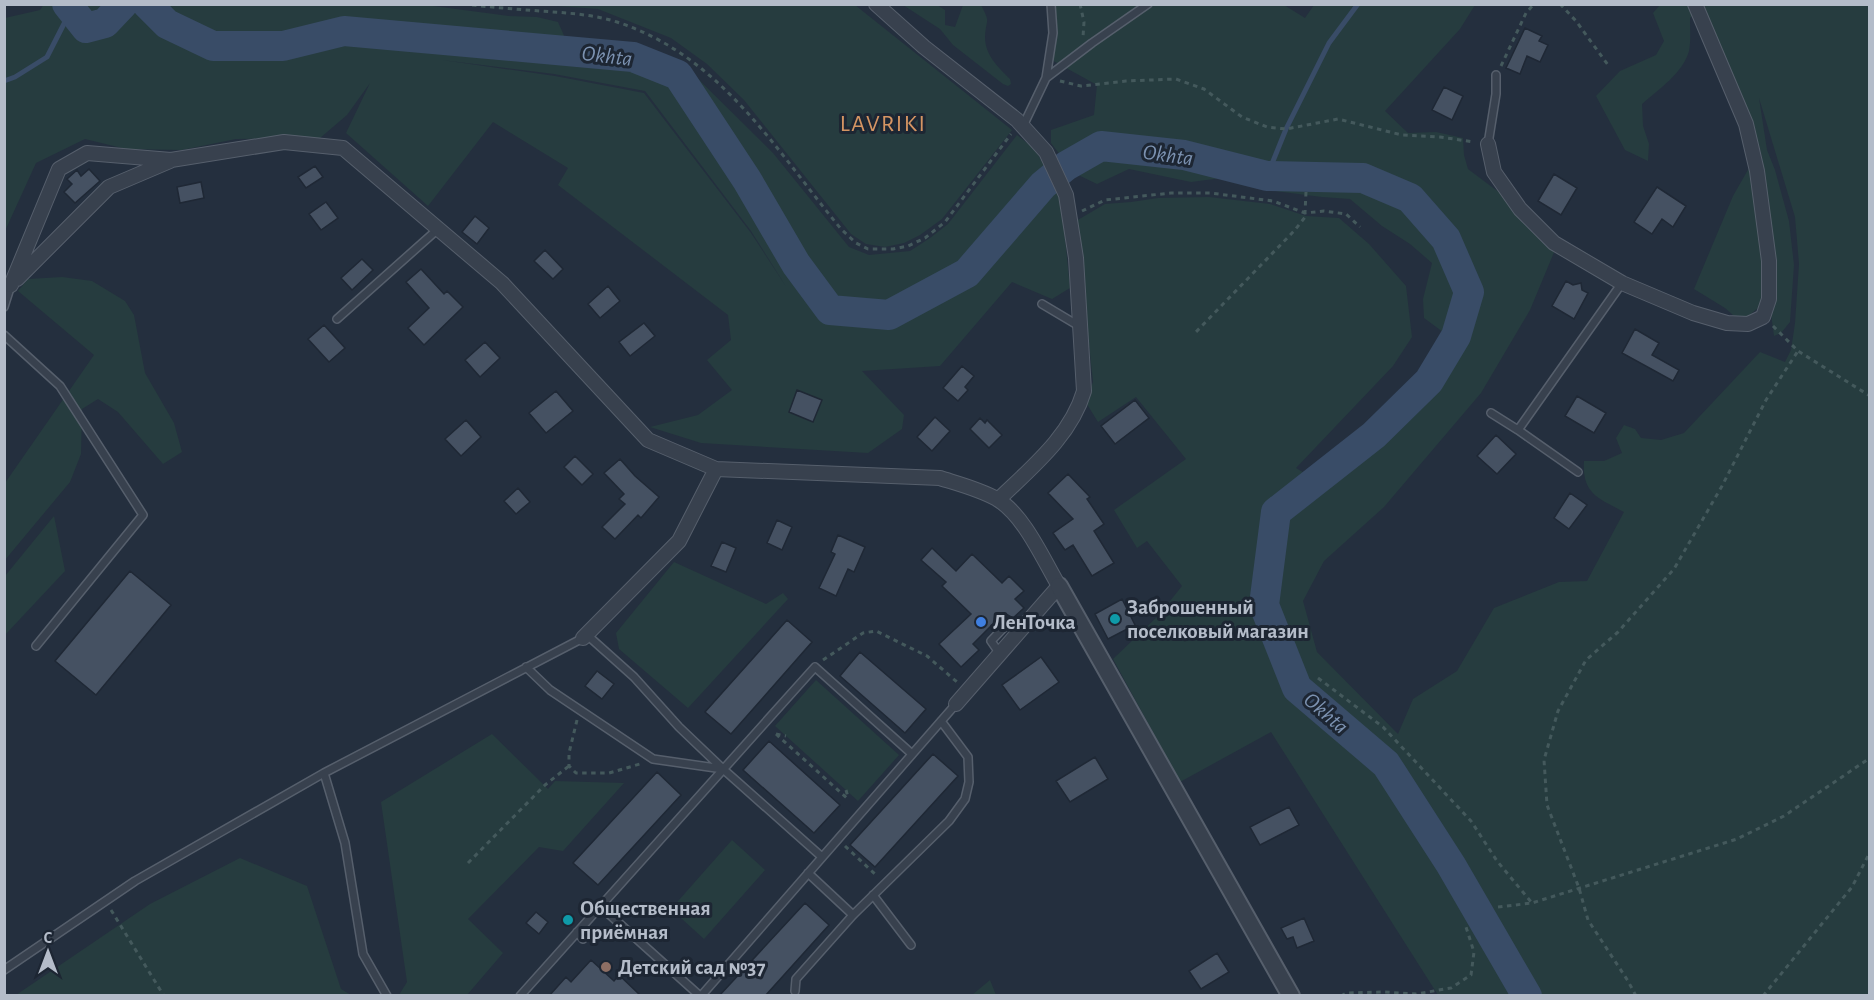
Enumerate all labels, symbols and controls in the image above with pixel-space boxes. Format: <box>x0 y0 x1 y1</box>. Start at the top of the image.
water label: Okhta <box>581 42 633 70</box>
district label: LAVRIKI <box>840 112 926 136</box>
water label: Okhta <box>1141 141 1195 169</box>
place label: Заброшенный поселковый магазин <box>1127 597 1309 642</box>
place label: ЛенТочка <box>993 612 1075 633</box>
marker: Заброшенный поселковый магазин <box>1108 612 1122 626</box>
marker: ЛенТочка <box>974 615 988 629</box>
water label: Okhta <box>1300 688 1352 738</box>
place label: Общественная приёмная <box>580 898 711 943</box>
marker: Общественная приёмная <box>561 913 575 927</box>
north arrow <box>18 922 78 982</box>
text: С <box>44 930 53 946</box>
place label: Детский сад №37 <box>618 957 765 978</box>
marker: Детский сад №37 <box>599 960 613 974</box>

